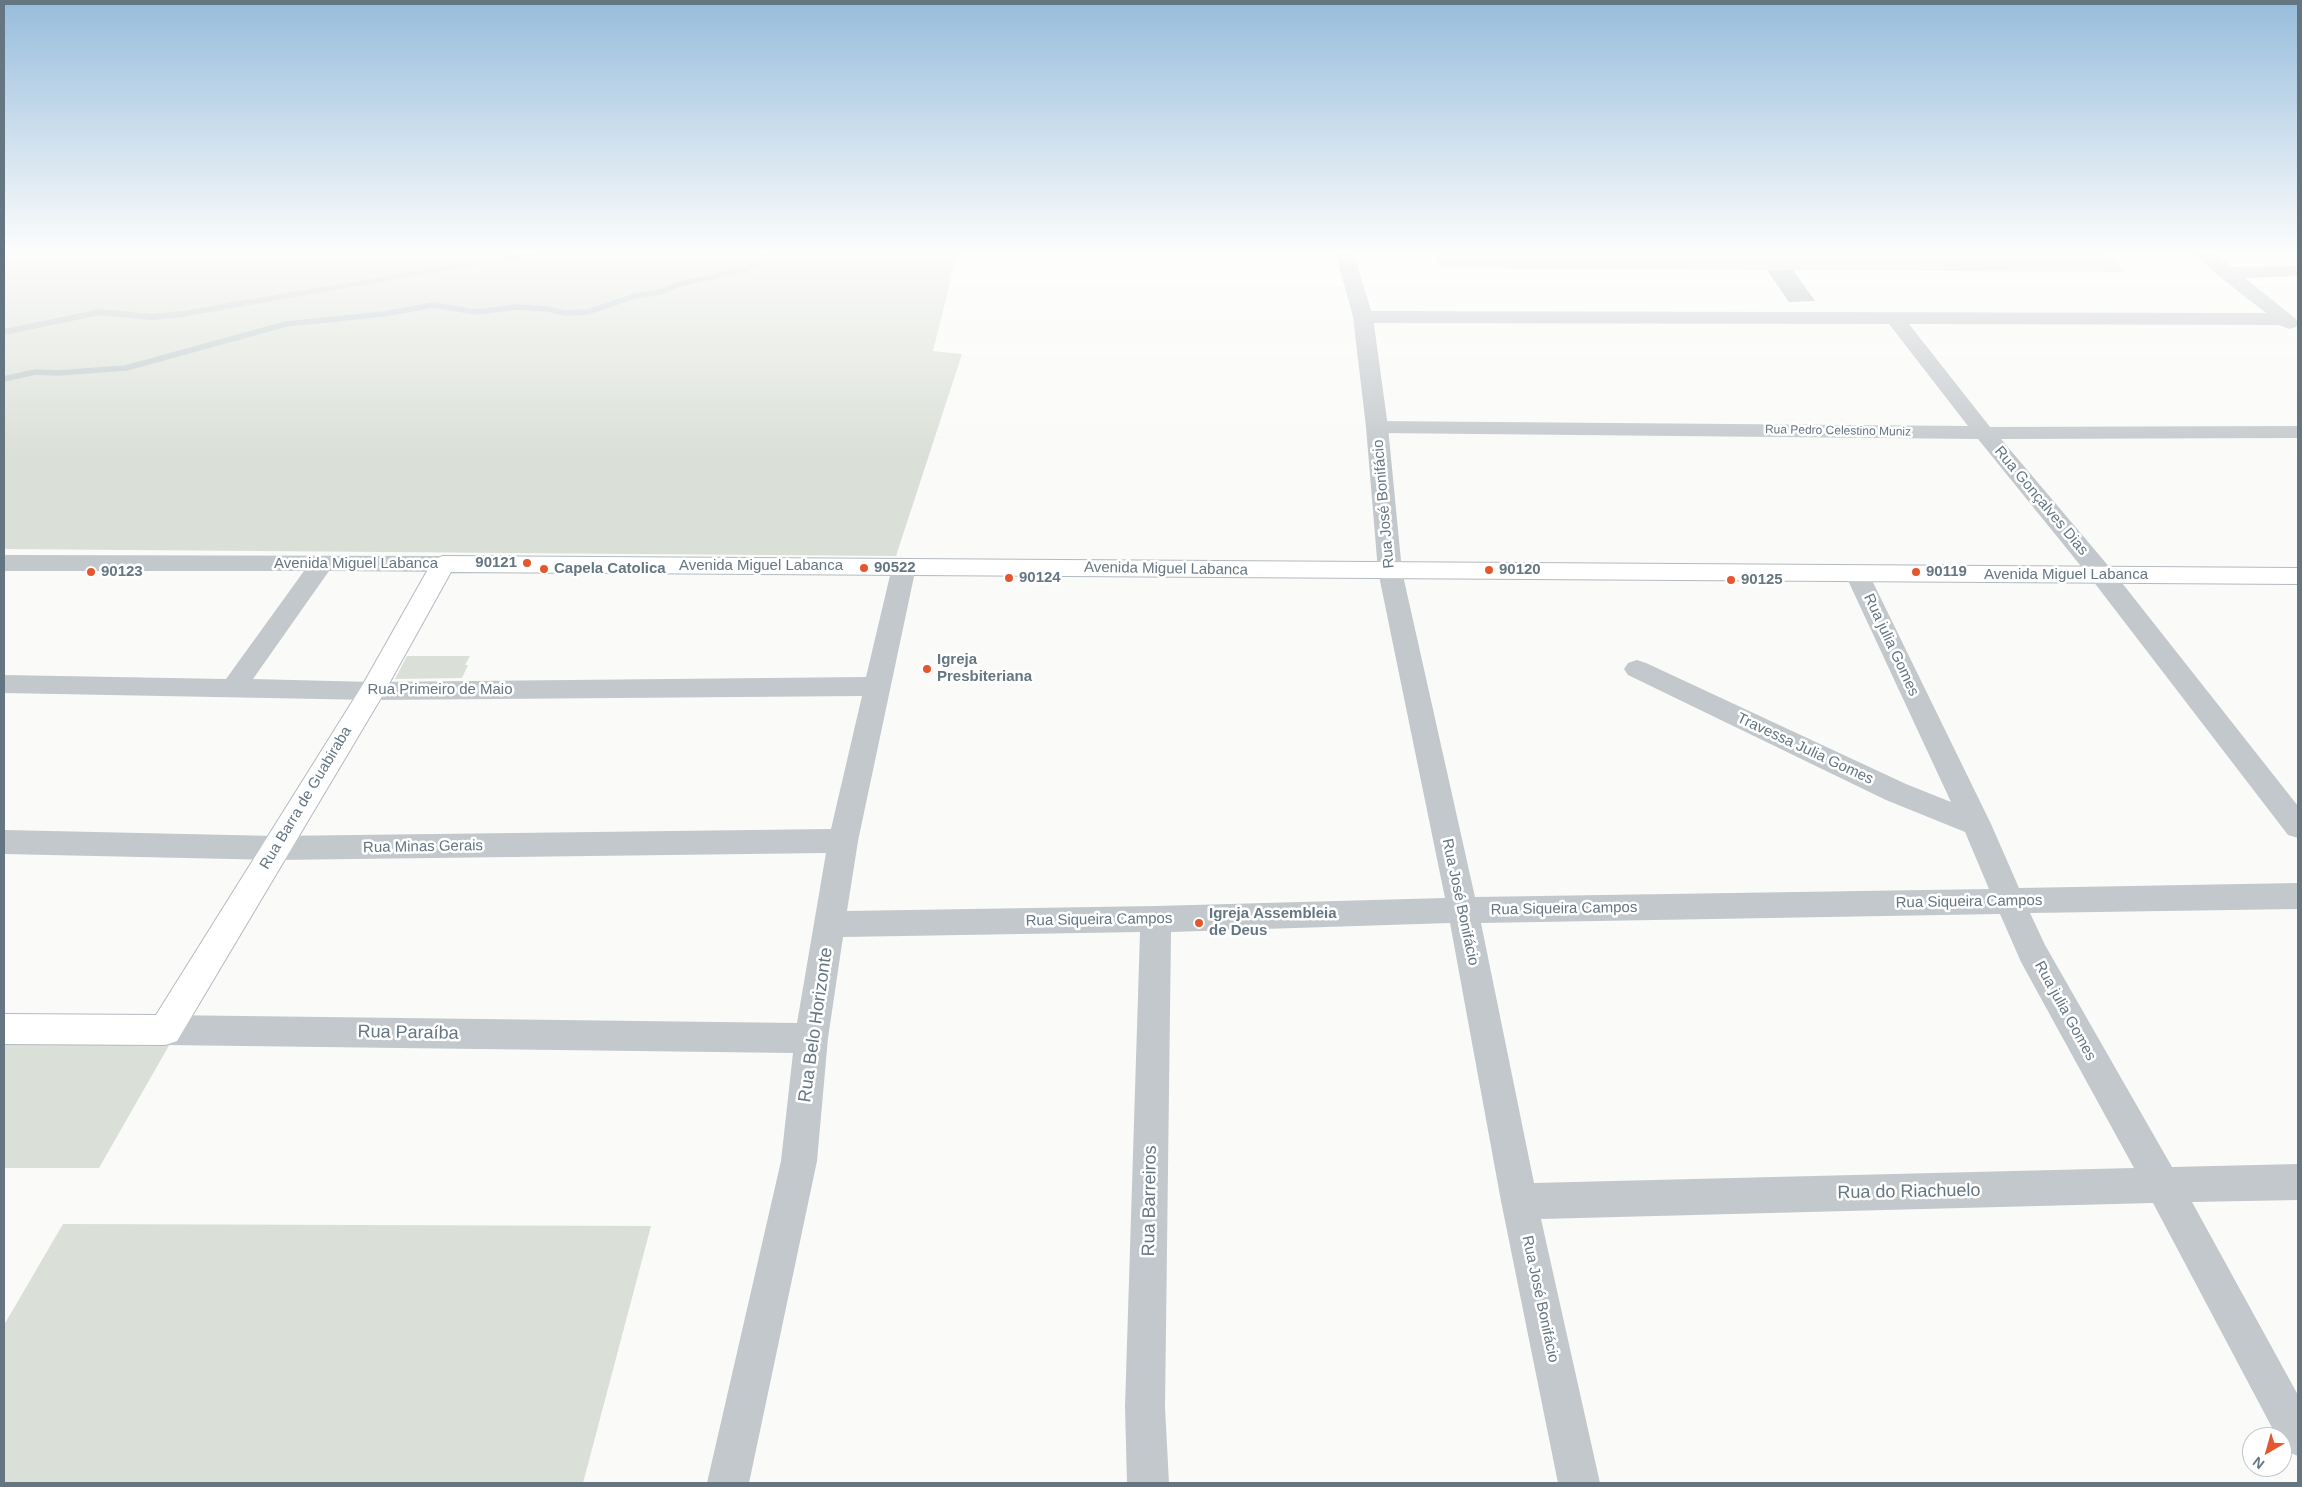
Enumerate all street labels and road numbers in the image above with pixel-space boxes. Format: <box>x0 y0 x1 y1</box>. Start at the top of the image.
street label: Rua Pedro Celestino Muniz <box>1765 423 1911 439</box>
street label: Rua José Bonifácio <box>1369 439 1399 569</box>
street label: Rua Gonçalves Dias <box>1990 443 2092 559</box>
street label: Avenida Miguel Labanca <box>274 555 438 573</box>
street label: Avenida Miguel Labanca <box>679 557 843 575</box>
street label: Avenida Miguel Labanca <box>1084 559 1248 579</box>
street label: Avenida Miguel Labanca <box>1984 566 2148 584</box>
street label: Rua julia Gomes <box>1859 591 1923 699</box>
street label: Rua Primeiro de Maio <box>367 681 513 699</box>
street label: Travessa Julia Gomes <box>1734 709 1876 789</box>
street label: Rua Barra de Guabiraba <box>256 723 356 873</box>
street label: Rua Minas Gerais <box>363 837 483 857</box>
street label: Rua José Bonifácio <box>1438 837 1482 967</box>
street label: Rua Siqueira Campos <box>1895 892 2043 912</box>
street label: Rua Siqueira Campos <box>1490 899 1638 919</box>
street label: Rua Siqueira Campos <box>1025 910 1173 930</box>
street label: Rua Belo Horizonte <box>794 946 838 1104</box>
street label: Rua julia Gomes <box>2030 958 2100 1064</box>
street label: Rua Paraíba <box>357 1021 459 1045</box>
street label: Rua Barreiros <box>1138 1145 1162 1257</box>
street label: Rua do Riachuelo <box>1837 1180 1981 1204</box>
street label: Rua José Bonifácio <box>1518 1234 1562 1364</box>

